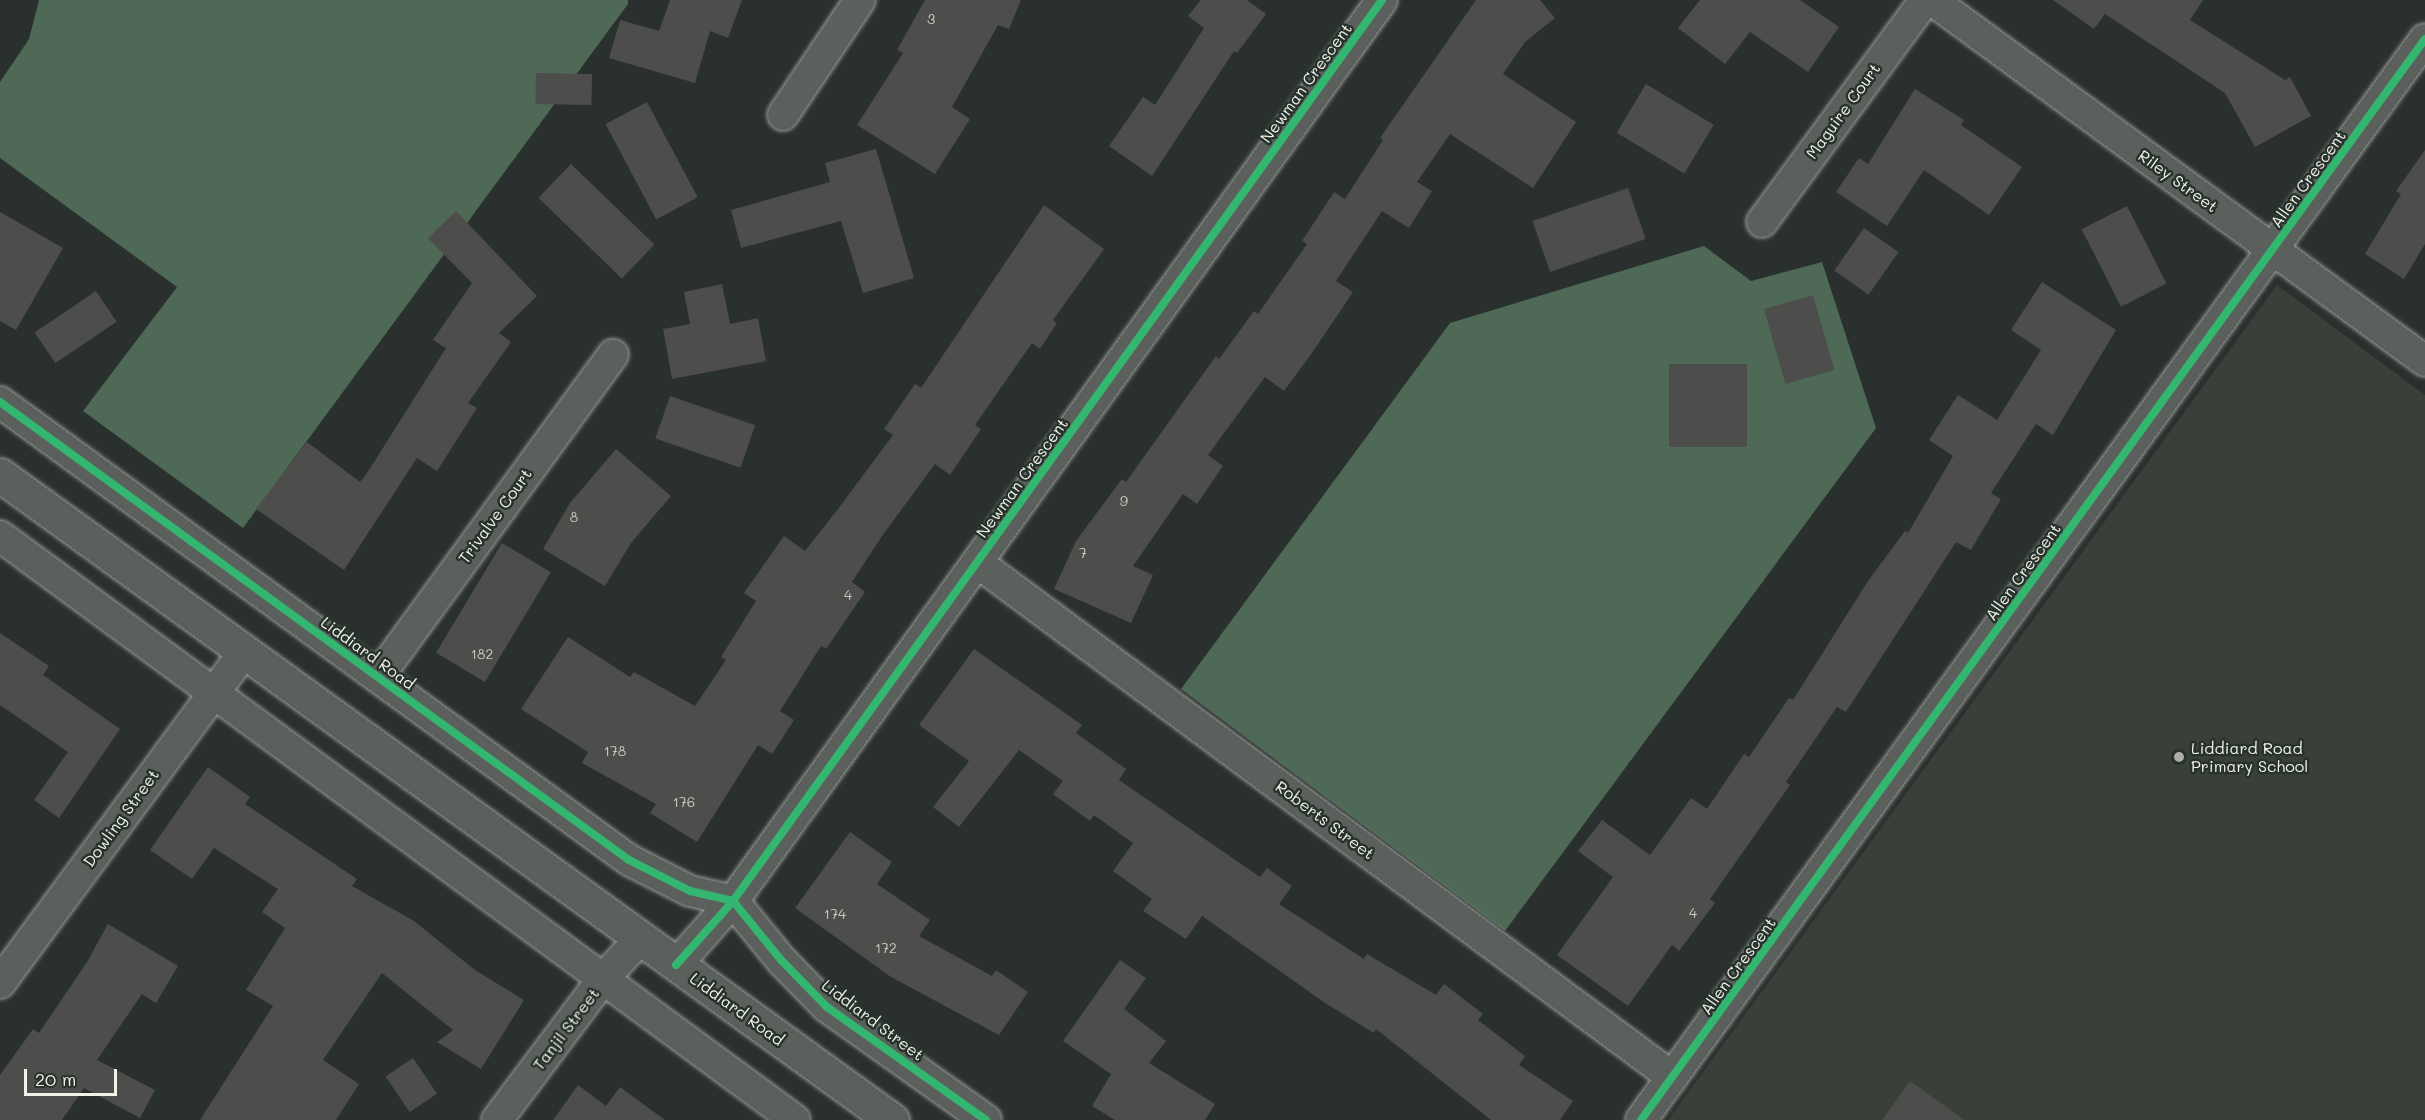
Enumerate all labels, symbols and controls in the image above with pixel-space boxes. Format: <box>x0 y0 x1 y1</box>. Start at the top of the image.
house number: 3 <box>927 11 935 27</box>
street label: Newman Crescent <box>1256 19 1356 147</box>
street label: Maguire Court <box>1802 59 1884 163</box>
street label: Allen Crescent <box>2266 127 2350 231</box>
street label: Riley Street <box>2135 146 2221 216</box>
street label: Newman Crescent <box>972 414 1072 542</box>
street label: Trivalve Court <box>454 465 536 567</box>
house number: 9 <box>1120 493 1128 509</box>
house number: 8 <box>570 509 578 525</box>
street label: Allen Crescent <box>1981 520 2065 624</box>
house number: 7 <box>1079 545 1087 561</box>
house number: 4 <box>844 587 852 603</box>
street label: Liddiard Road <box>317 612 419 694</box>
house number: 182 <box>471 646 493 662</box>
place label: Liddiard Road Primary School <box>2191 738 2308 776</box>
house number: 178 <box>604 743 626 759</box>
marker: Liddiard Road Primary School <box>2172 750 2186 764</box>
street label: Dowling Street <box>79 765 163 871</box>
street label: Roberts Street <box>1272 777 1378 863</box>
house number: 176 <box>673 794 695 810</box>
house number: 4 <box>1689 905 1697 921</box>
house number: 174 <box>824 906 846 922</box>
street label: Allen Crescent <box>1696 914 1780 1018</box>
house number: 172 <box>875 940 897 956</box>
street label: Liddiard Road <box>686 968 788 1050</box>
street label: Liddiard Street <box>818 975 928 1065</box>
street label: Tanjil Street <box>529 984 603 1074</box>
scale bar <box>27 1057 120 1095</box>
text: 20 m <box>35 1067 76 1091</box>

